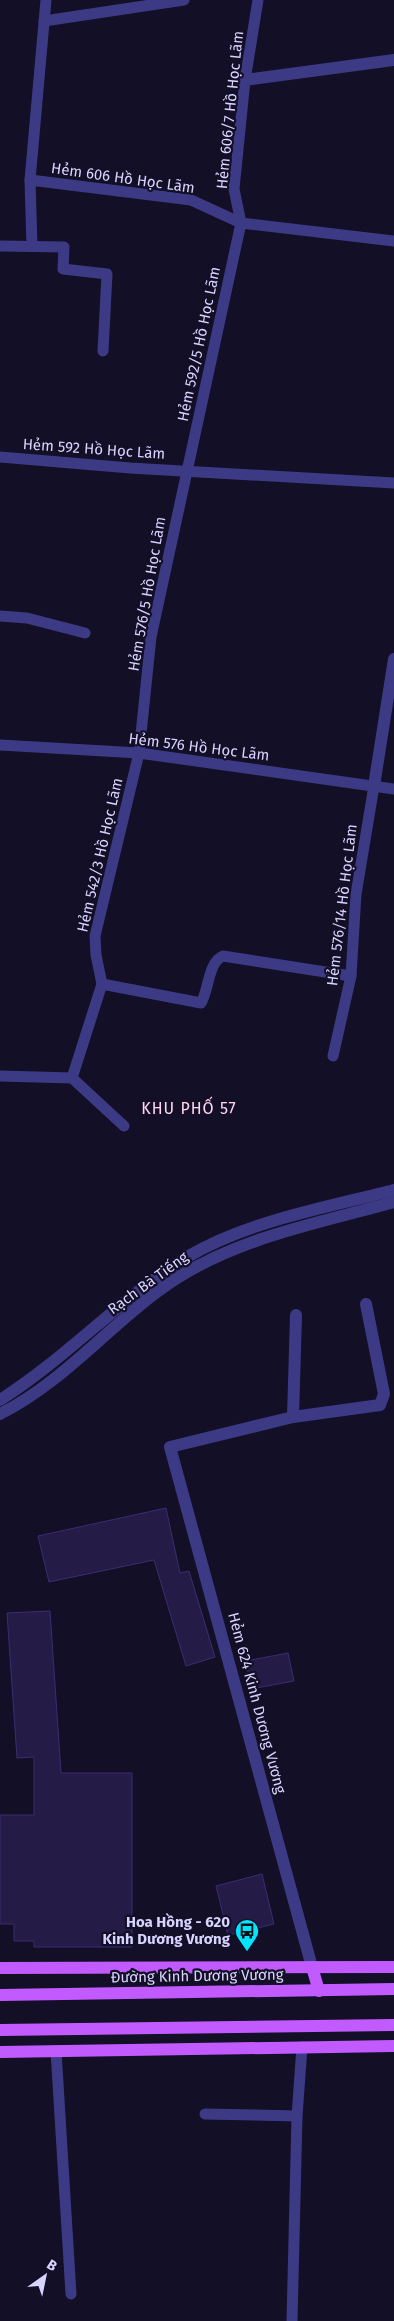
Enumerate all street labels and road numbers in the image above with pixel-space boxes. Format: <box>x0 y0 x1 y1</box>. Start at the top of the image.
street label: Hẻm 606/7 Hồ Học Lãm <box>213 30 247 190</box>
street label: Hẻm 606 Hồ Học Lãm <box>50 159 196 197</box>
street label: Hẻm 592/5 Hồ Học Lãm <box>174 265 224 423</box>
street label: Hẻm 592 Hồ Học Lãm <box>22 435 166 463</box>
street label: Hẻm 576/5 Hồ Học Lãm <box>125 515 169 673</box>
street label: Hẻm 576 Hồ Học Lãm <box>127 729 271 765</box>
street label: Hẻm 542/3 Hồ Học Lãm <box>73 776 127 934</box>
street label: Hẻm 576/14 Hồ Học Lãm <box>323 823 361 987</box>
street label: Rạch Bà Tiếng <box>104 1248 192 1318</box>
street label: Hẻm 624 Kinh Dương Vương <box>224 1610 290 1796</box>
street label: Đường Kinh Dương Vương <box>110 1965 284 1987</box>

